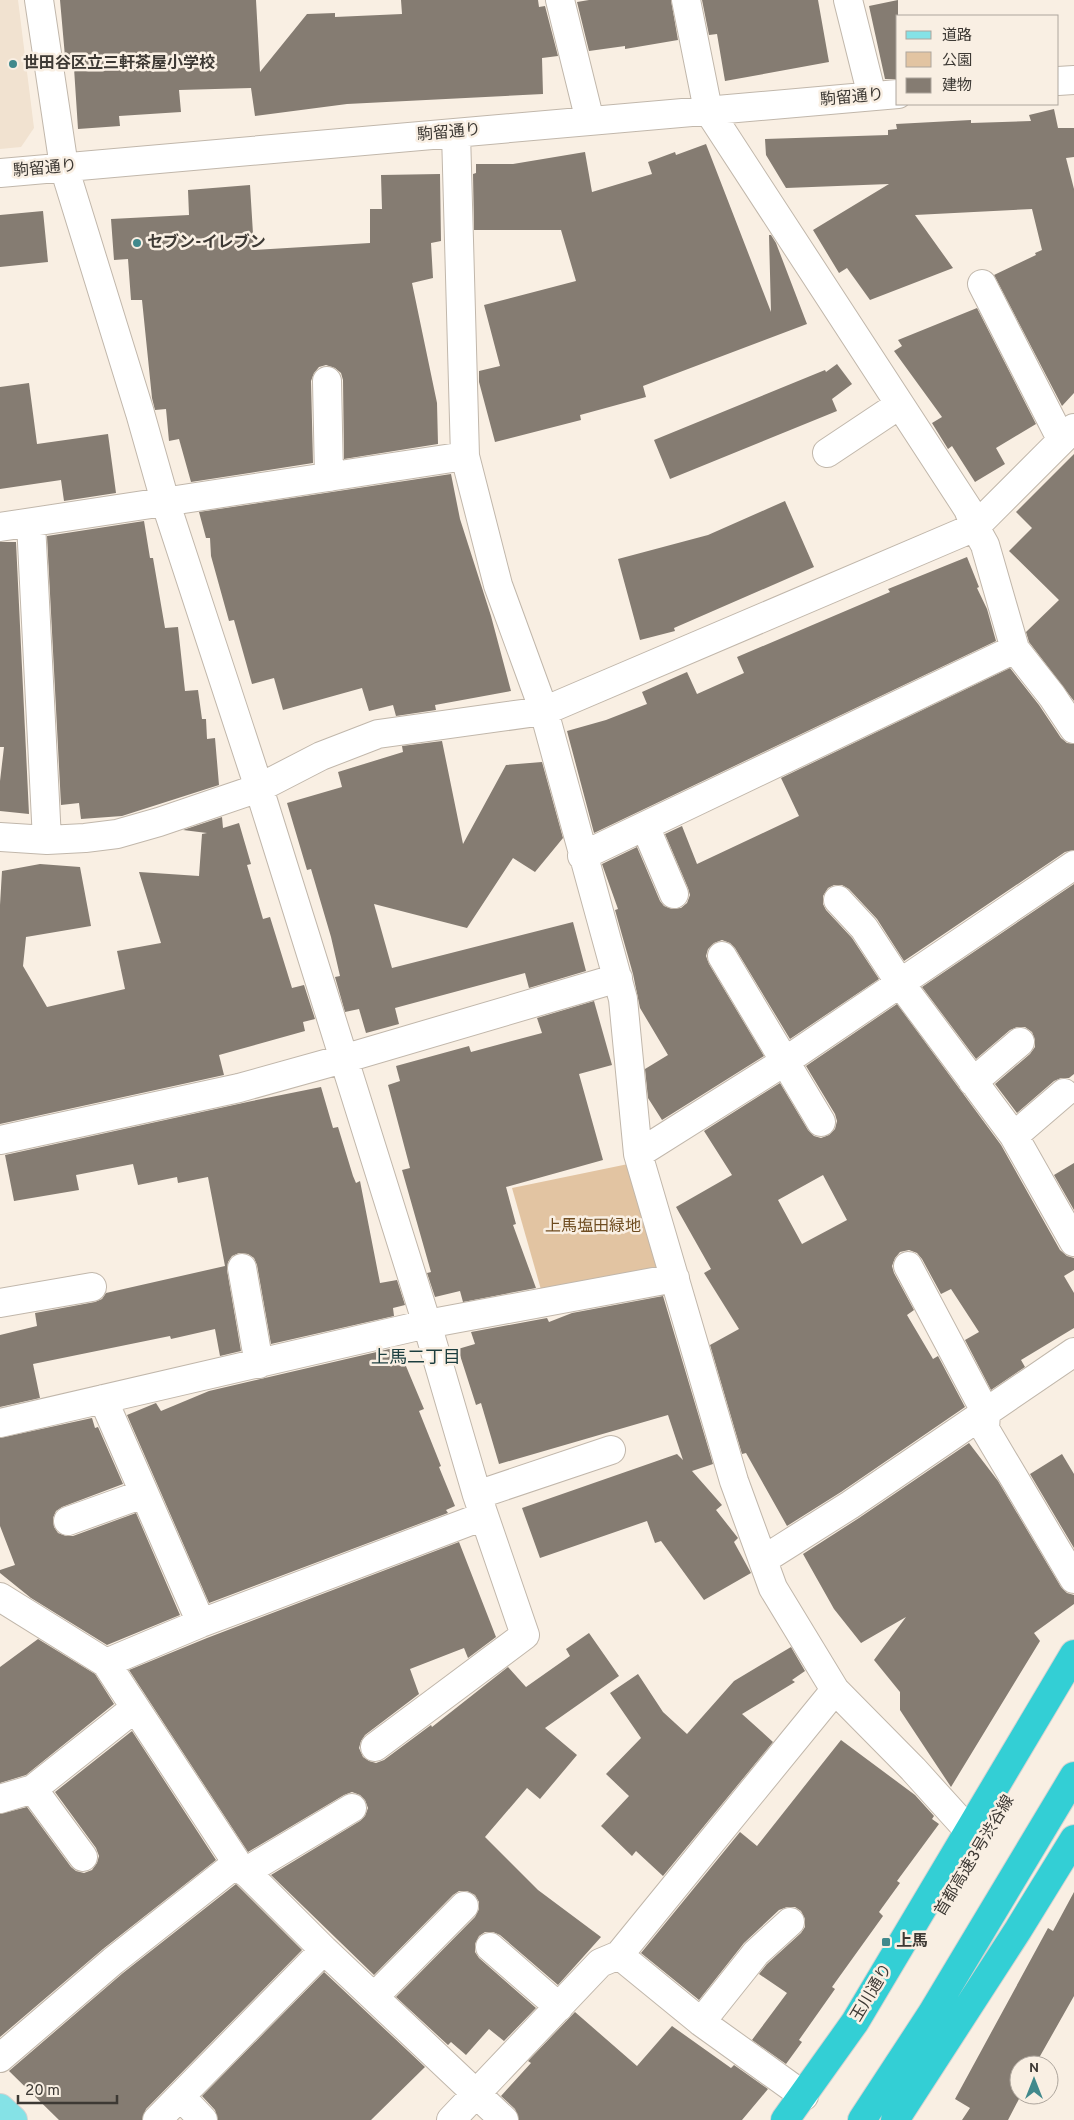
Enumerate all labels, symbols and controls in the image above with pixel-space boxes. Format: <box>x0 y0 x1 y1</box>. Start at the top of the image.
legend <box>896 15 1059 105</box>
text: 道路 <box>942 27 972 46</box>
text: 公園 <box>942 52 972 71</box>
place label: 世田谷区立三軒茶屋小学校 <box>23 54 215 74</box>
marker: 世田谷区立三軒茶屋小学校 <box>7 58 19 70</box>
text: 建物 <box>942 77 972 96</box>
street label: 駒留通り <box>819 85 885 111</box>
street label: 駒留通り <box>416 120 482 146</box>
street label: 駒留通り <box>12 156 78 182</box>
place label: セブン-イレブン <box>147 233 266 253</box>
marker: セブン-イレブン <box>131 237 143 249</box>
park label: 上馬塩田緑地 <box>545 1217 641 1237</box>
district label: 上馬二丁目 <box>371 1347 461 1370</box>
street label: 首都高速3号渋谷線 <box>931 1792 1019 1920</box>
place label: 上馬 <box>896 1932 928 1952</box>
marker: 上馬 <box>880 1936 892 1948</box>
street label: 玉川通り <box>847 1960 897 2026</box>
north arrow <box>1009 2055 1059 2105</box>
text: N <box>1029 2060 1039 2077</box>
scale bar <box>18 2072 116 2104</box>
text: 20 m <box>25 2082 60 2101</box>

